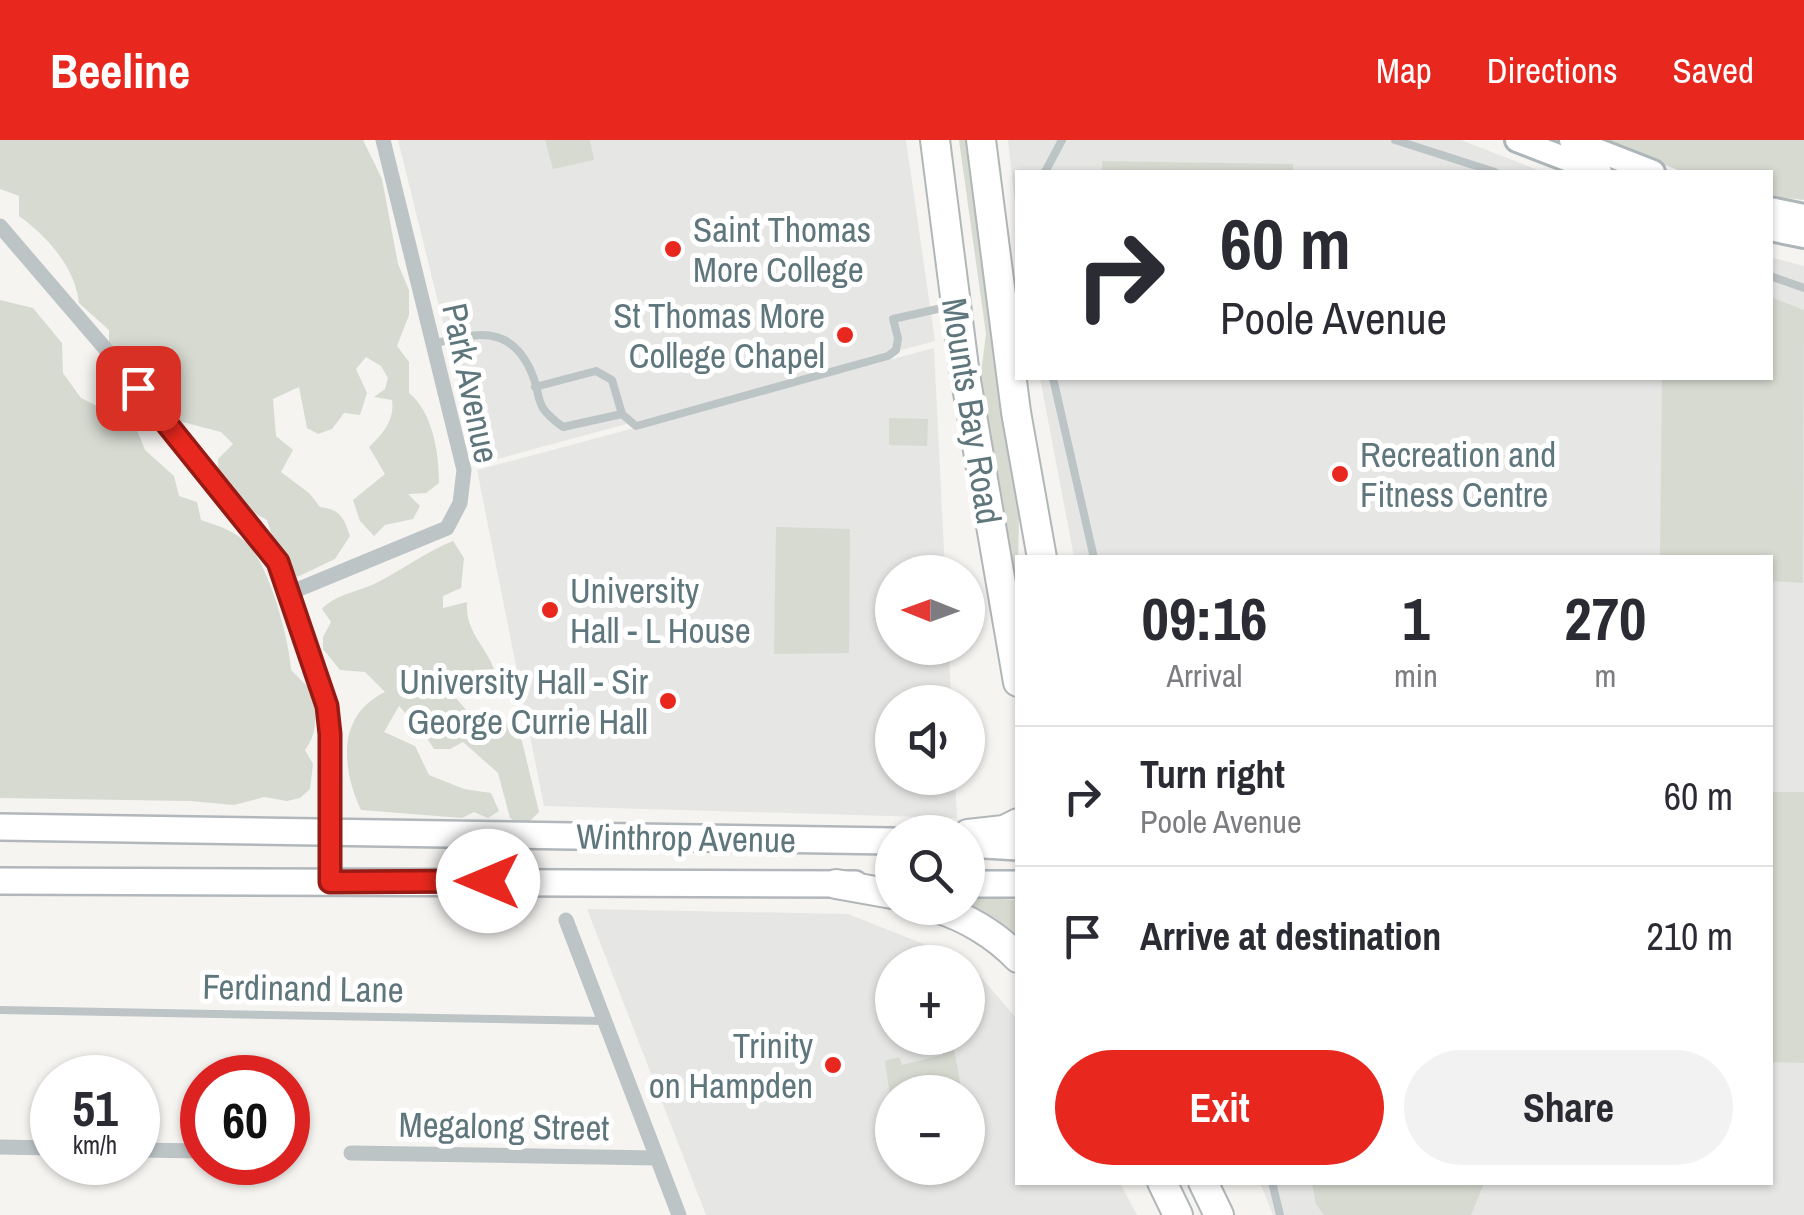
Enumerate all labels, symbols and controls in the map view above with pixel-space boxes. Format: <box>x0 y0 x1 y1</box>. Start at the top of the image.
text: Beeline <box>50 38 190 103</box>
text: Map <box>1376 47 1432 94</box>
text: Directions <box>1487 47 1618 94</box>
text: Saved <box>1673 47 1754 94</box>
text: 60 m <box>1220 197 1351 291</box>
place label: Saint Thomas More College <box>693 206 871 293</box>
icon: right <box>1055 210 1185 340</box>
marker: Saint Thomas More College <box>662 238 684 260</box>
text: Poole Avenue <box>1220 287 1447 348</box>
place label: St Thomas More College Chapel <box>613 292 825 379</box>
street label: Mounts Bay Road <box>931 295 1013 527</box>
street label: Park Avenue <box>431 299 511 467</box>
marker: St Thomas More College Chapel <box>834 324 856 346</box>
pin <box>96 346 181 431</box>
icon: arrive <box>111 361 166 416</box>
place label: Recreation and Fitness Centre <box>1360 431 1556 518</box>
marker: Recreation and Fitness Centre <box>1329 463 1351 485</box>
north arrow <box>875 555 985 665</box>
map controls <box>875 555 985 1185</box>
place label: University Hall - L House <box>570 567 751 654</box>
text: 09:16 <box>1142 578 1267 659</box>
text: 1 <box>1402 578 1430 659</box>
text: 270 <box>1564 578 1646 659</box>
marker: University Hall - L House <box>539 599 561 621</box>
text: Arrival <box>1167 654 1242 697</box>
text: min <box>1394 654 1438 697</box>
text: m <box>1594 654 1616 697</box>
place label: University Hall - Sir George Currie Hall <box>399 658 648 745</box>
button: sound <box>875 685 985 795</box>
marker: University Hall - Sir George Currie Hall <box>657 690 679 712</box>
text: Turn right <box>1140 749 1285 800</box>
icon: right <box>1055 769 1110 824</box>
text: 60 m <box>1664 771 1733 822</box>
text: Poole Avenue <box>1140 800 1302 843</box>
street label: Winthrop Avenue <box>576 813 796 863</box>
button: search <box>875 815 985 925</box>
position arrow <box>436 829 540 933</box>
icon: arrive <box>1055 909 1110 964</box>
text: Arrive at destination <box>1140 911 1441 962</box>
text: 210 m <box>1646 911 1733 962</box>
button: + <box>875 945 985 1055</box>
street label: Ferdinand Lane <box>202 963 404 1013</box>
place label: Trinity on Hampden <box>649 1022 814 1109</box>
button: Exit <box>1055 1050 1384 1165</box>
button: Share <box>1404 1050 1733 1165</box>
marker: Trinity on Hampden <box>822 1054 844 1076</box>
speed limit sign: 60 <box>180 1055 310 1185</box>
text: 51 <box>72 1074 118 1142</box>
button: − <box>875 1075 985 1185</box>
street label: Megalong Street <box>398 1101 610 1151</box>
text: km/h <box>73 1128 117 1162</box>

